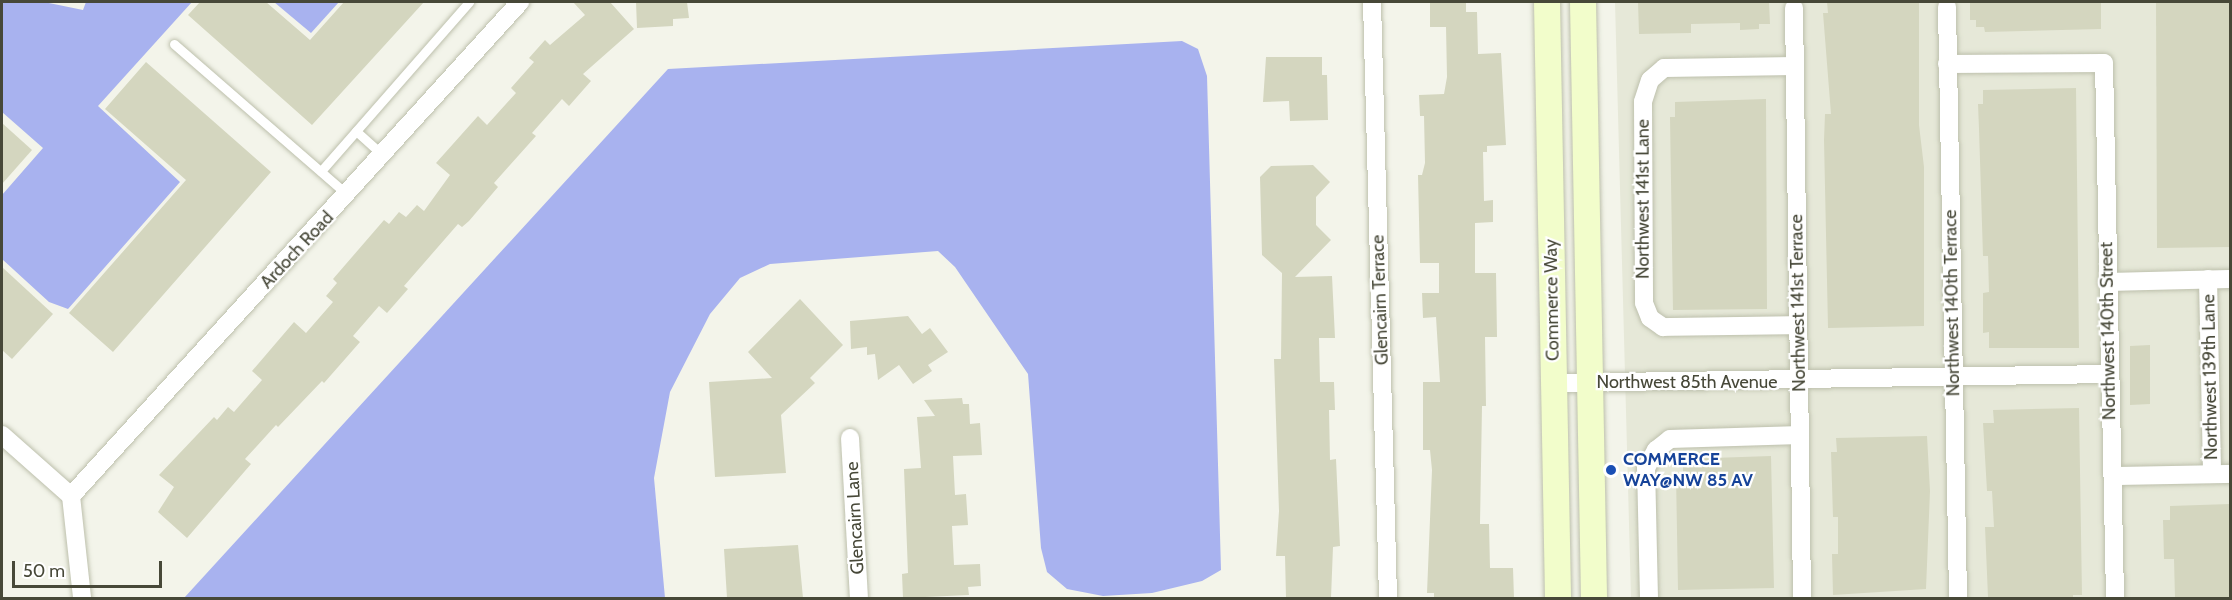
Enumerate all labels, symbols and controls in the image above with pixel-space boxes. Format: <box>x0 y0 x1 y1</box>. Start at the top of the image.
street label: Northwest 141st Lane <box>1632 119 1654 279</box>
street label: Ardoch Road <box>256 207 338 293</box>
street label: Northwest 140th Terrace <box>1940 209 1964 397</box>
street label: Northwest 141st Terrace <box>1786 214 1810 392</box>
street label: Glencairn Terrace <box>1367 234 1393 366</box>
street label: Commerce Way <box>1540 239 1564 361</box>
street label: Northwest 140th Street <box>2096 242 2120 420</box>
street label: Northwest 139th Lane <box>2198 294 2222 460</box>
street label: Northwest 85th Avenue <box>1596 371 1778 393</box>
place label: COMMERCE WAY@NW 85 AV <box>1623 449 1753 492</box>
street label: Glencairn Lane <box>841 461 869 575</box>
marker: COMMERCE WAY@NW 85 AV <box>1604 463 1618 477</box>
scale bar <box>15 549 165 587</box>
text: 50 m <box>23 560 65 582</box>

